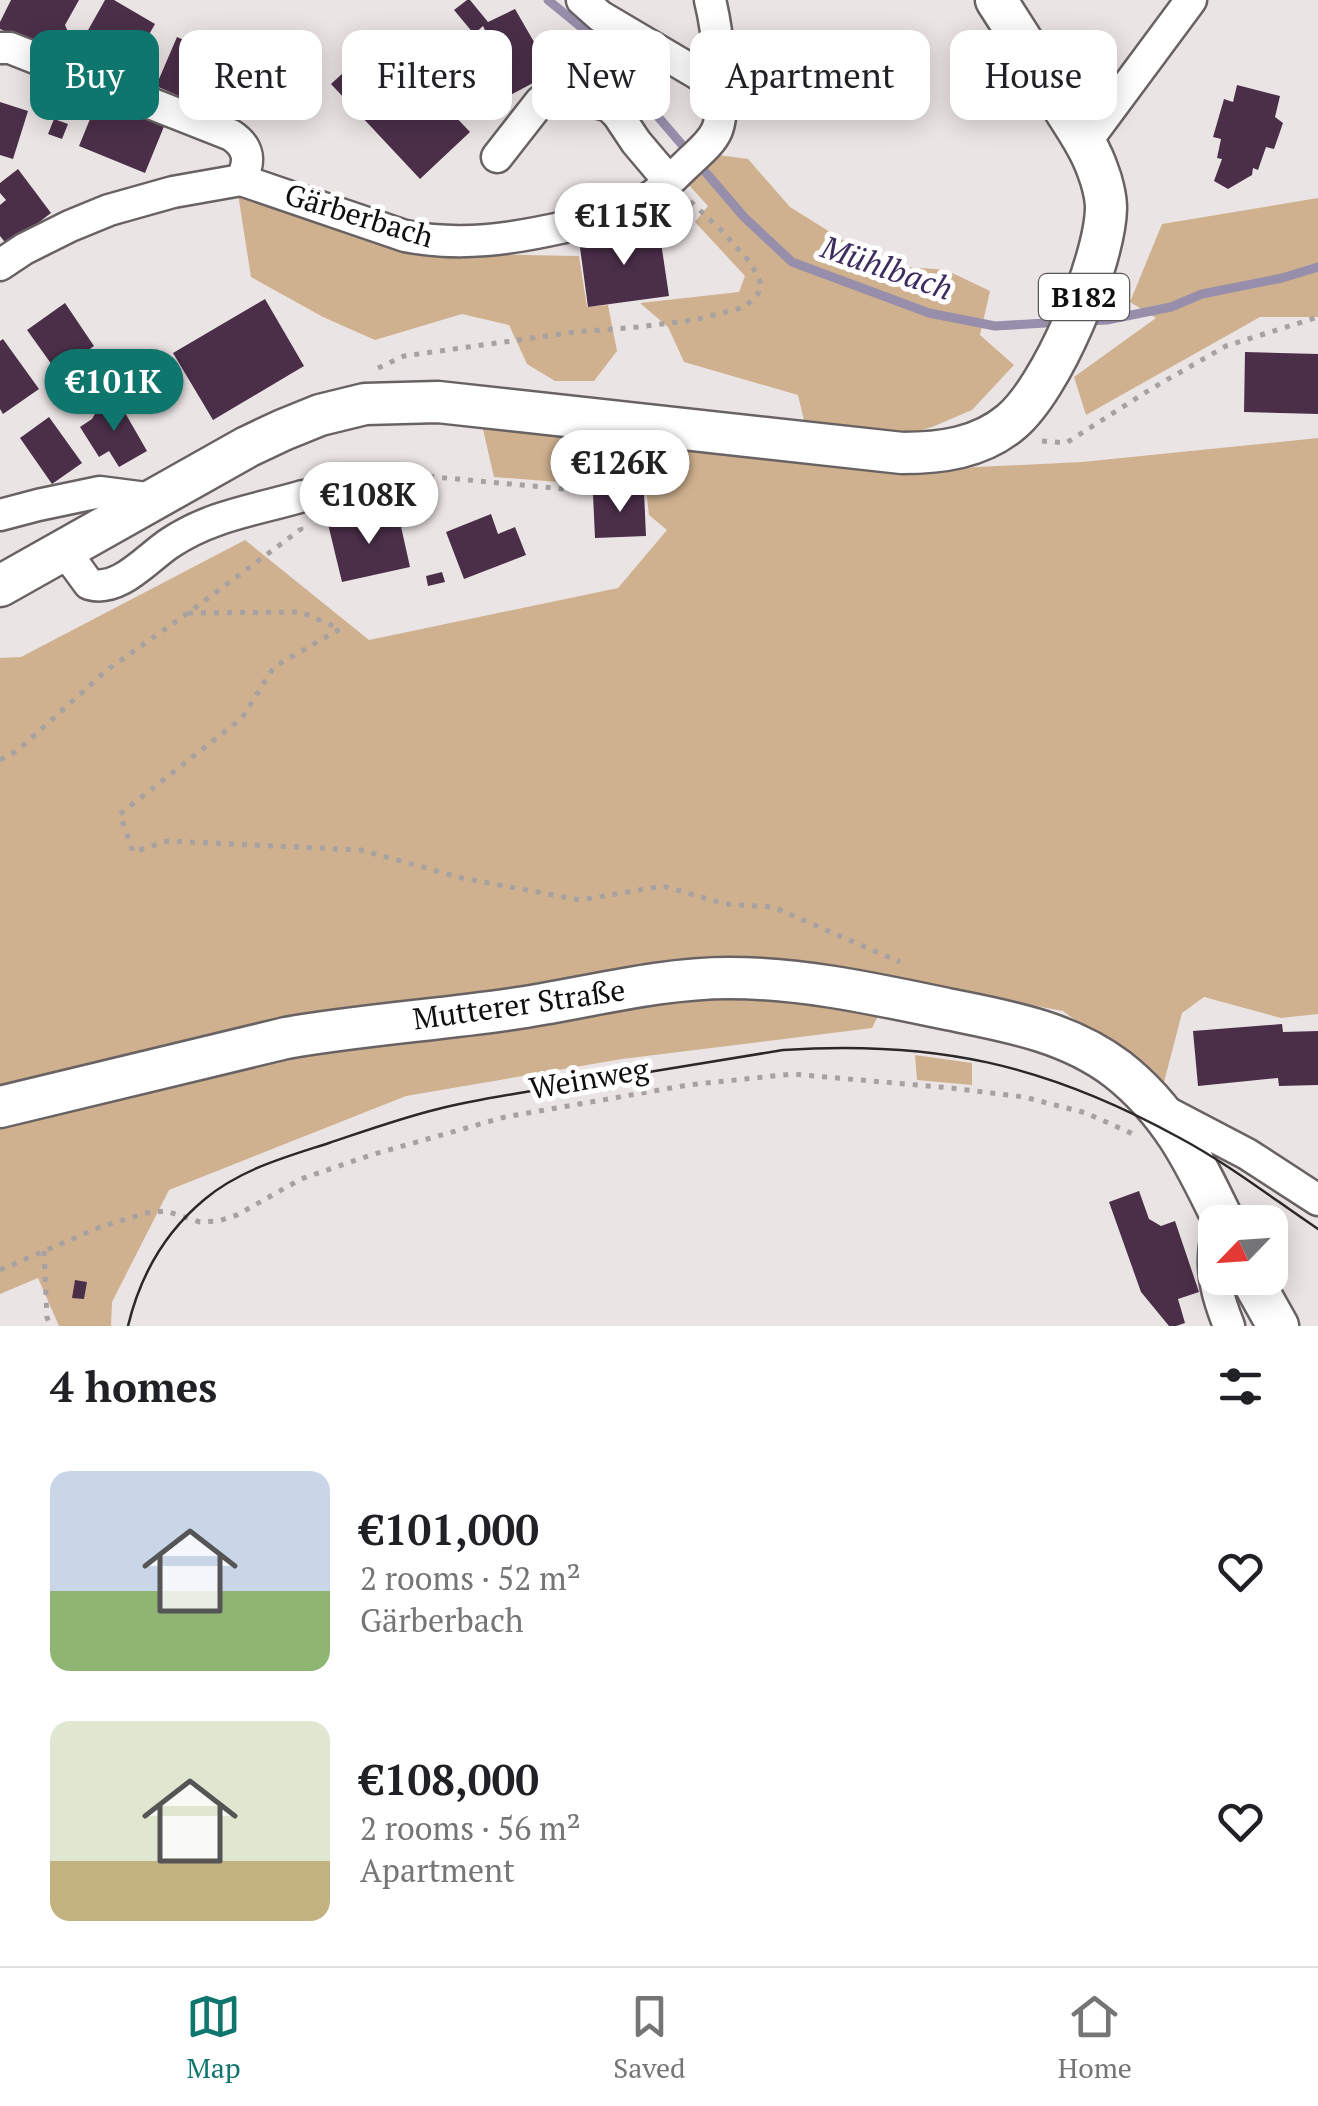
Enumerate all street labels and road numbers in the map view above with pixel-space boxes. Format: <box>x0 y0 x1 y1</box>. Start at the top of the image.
street label: Gärberbach <box>280 173 439 257</box>
road number: B182 <box>1039 274 1129 320</box>
street label: Mutterer Straße <box>410 969 628 1039</box>
street label: Weinweg <box>526 1048 653 1108</box>

